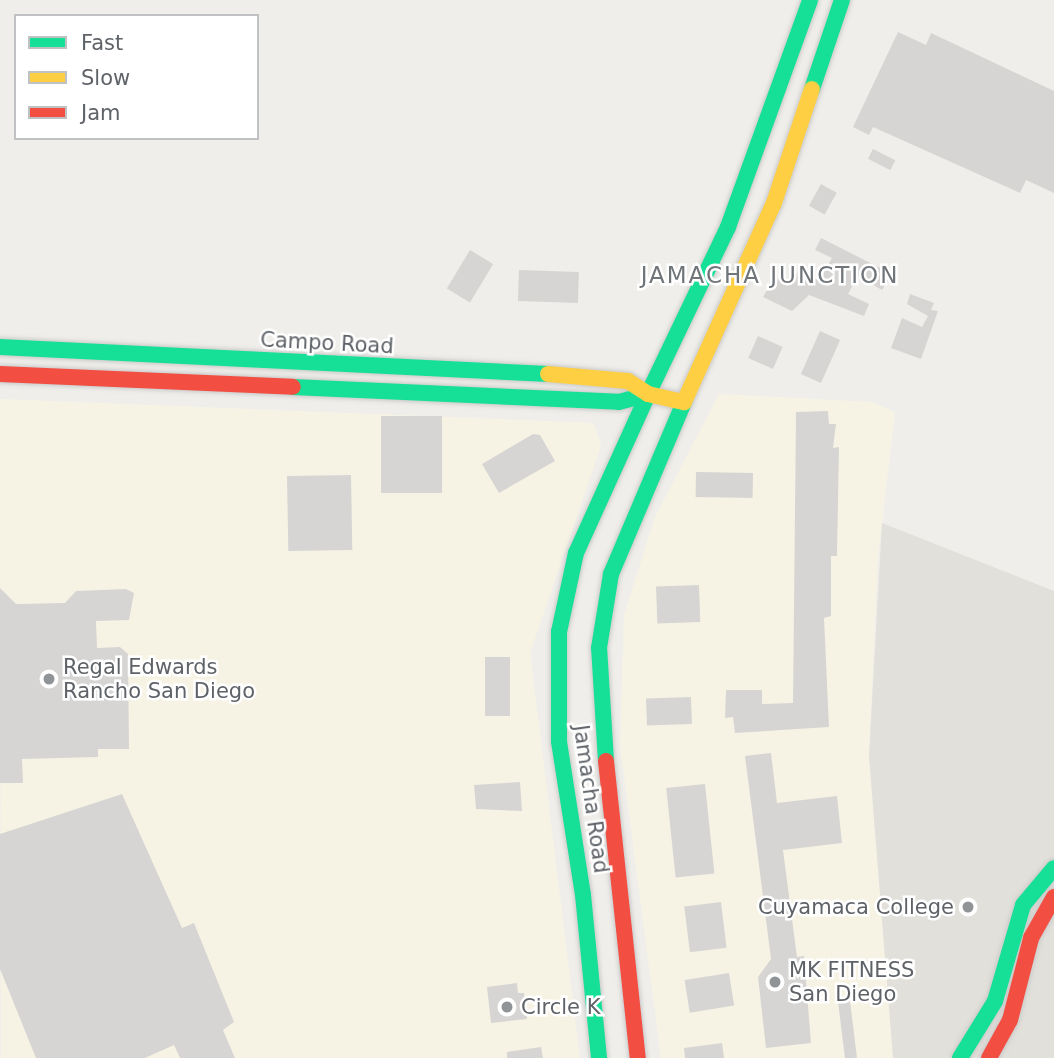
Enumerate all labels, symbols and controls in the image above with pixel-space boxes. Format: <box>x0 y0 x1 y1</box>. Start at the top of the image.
legend <box>14 14 259 140</box>
text: Fast <box>81 31 123 55</box>
text: Slow <box>81 66 130 90</box>
text: Jam <box>81 101 121 125</box>
district label: JAMACHA JUNCTION <box>643 261 897 289</box>
street label: Campo Road <box>260 327 394 359</box>
place label: Regal Edwards Rancho San Diego <box>63 654 255 704</box>
marker: Regal Edwards Rancho San Diego <box>41 671 57 687</box>
street label: Jamacha Road <box>568 723 614 875</box>
place label: Cuyamaca College <box>758 894 954 920</box>
marker: Cuyamaca College <box>960 899 976 915</box>
place label: MK FITNESS San Diego <box>789 957 914 1007</box>
marker: MK FITNESS San Diego <box>767 974 783 990</box>
place label: Circle K <box>521 994 600 1020</box>
marker: Circle K <box>499 999 515 1015</box>

